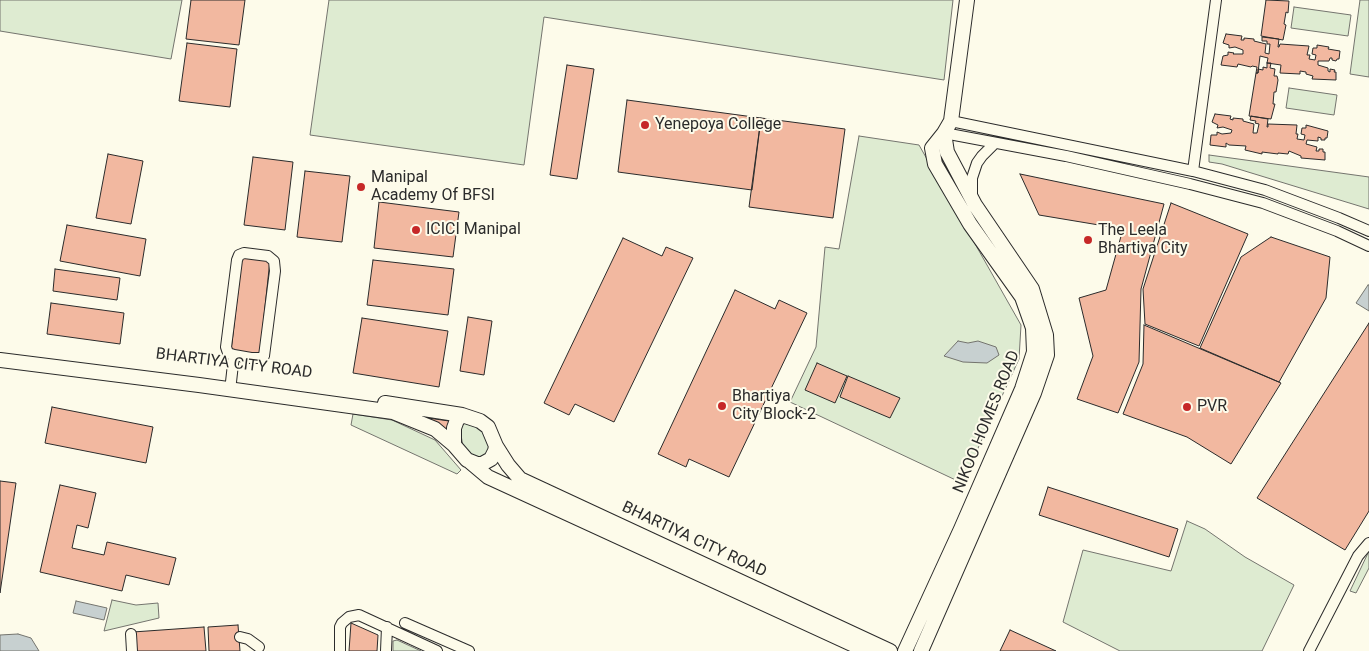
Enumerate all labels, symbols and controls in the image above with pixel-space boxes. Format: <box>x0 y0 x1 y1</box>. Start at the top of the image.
place label: Yenepoya College <box>655 115 781 135</box>
marker: Yenepoya College <box>639 119 651 131</box>
place label: Manipal Academy Of BFSI <box>371 168 495 206</box>
marker: Manipal Academy Of BFSI <box>355 181 367 193</box>
place label: ICICI Manipal <box>426 220 521 240</box>
place label: The Leela Bhartiya City <box>1098 221 1188 259</box>
marker: ICICI Manipal <box>410 224 422 236</box>
marker: The Leela Bhartiya City <box>1082 234 1094 246</box>
street label: BHARTIYA CITY ROAD <box>155 345 313 383</box>
street label: NIKOO HOMES ROAD <box>950 348 1024 496</box>
place label: Bhartiya City Block-2 <box>732 387 816 425</box>
place label: PVR <box>1197 397 1227 417</box>
marker: Bhartiya City Block-2 <box>716 400 728 412</box>
marker: PVR <box>1181 401 1193 413</box>
street label: BHARTIYA CITY ROAD <box>619 498 769 582</box>

